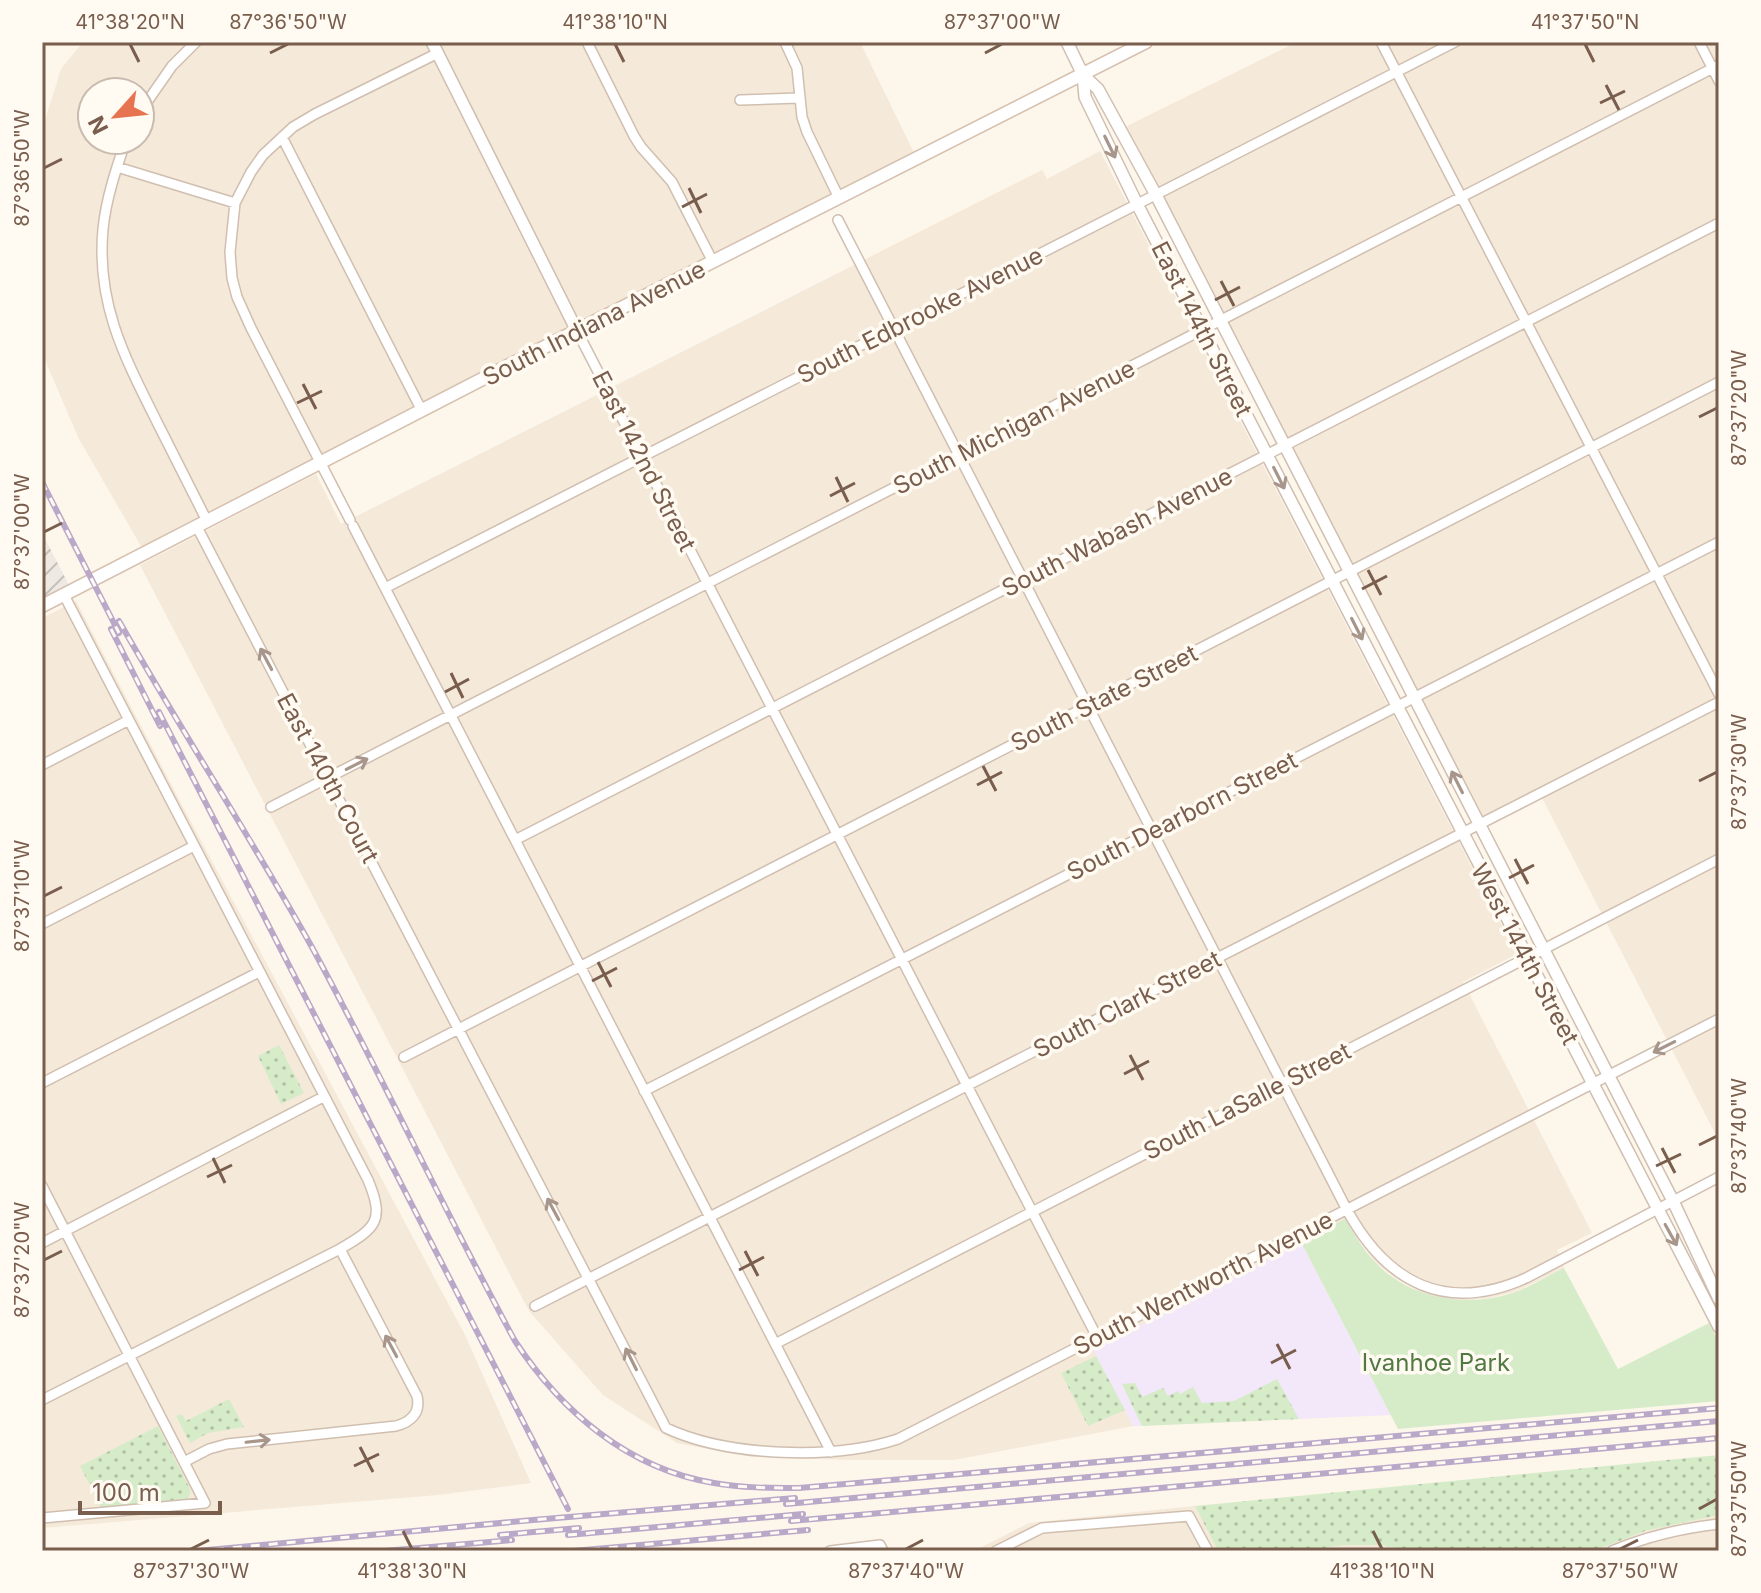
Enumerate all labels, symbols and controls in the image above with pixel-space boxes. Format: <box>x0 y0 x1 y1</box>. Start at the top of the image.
text: 41°38'20"N <box>75 10 185 34</box>
text: 87°36'50"W <box>229 10 347 34</box>
text: 41°38'10"N <box>562 10 668 34</box>
text: 87°37'00"W <box>944 10 1061 34</box>
text: 41°37'50"N <box>1531 10 1639 34</box>
north arrow <box>76 76 156 156</box>
text: 87°36'50"W <box>10 109 34 227</box>
text: N <box>83 112 114 138</box>
one-way arrow <box>1103 134 1118 158</box>
street label: East 144th Street <box>1145 237 1259 421</box>
street label: South Edbrooke Avenue <box>792 240 1048 390</box>
street label: South Indiana Avenue <box>478 254 710 392</box>
text: 87°37'20"W <box>1727 350 1751 466</box>
street label: South Michigan Avenue <box>888 353 1140 501</box>
street label: East 142nd Street <box>586 366 702 556</box>
street label: South Wabash Avenue <box>997 461 1237 603</box>
one-way arrow <box>1272 465 1288 489</box>
text: 87°37'00"W <box>10 473 34 590</box>
one-way arrow <box>1350 616 1366 640</box>
street label: South State Street <box>1006 638 1202 758</box>
one-way arrow <box>258 648 274 672</box>
street label: East 140th Court <box>271 688 385 868</box>
text: 87°37'30"W <box>1727 713 1751 830</box>
street label: South Dearborn Street <box>1062 745 1302 887</box>
one-way arrow <box>345 755 369 771</box>
one-way arrow <box>1449 771 1465 795</box>
text: 87°37'10"W <box>10 840 34 952</box>
street label: West 144th Street <box>1465 858 1585 1050</box>
street label: South Clark Street <box>1028 944 1226 1064</box>
street label: South LaSalle Street <box>1138 1036 1356 1166</box>
one-way arrow <box>1652 1040 1676 1056</box>
text: 87°37'40"W <box>1727 1078 1751 1194</box>
one-way arrow <box>545 1198 561 1222</box>
text: 87°37'20"W <box>10 1202 34 1318</box>
street label: South Wentworth Avenue <box>1068 1205 1338 1361</box>
one-way arrow <box>1664 1223 1680 1246</box>
one-way arrow <box>382 1335 398 1359</box>
one-way arrow <box>622 1347 638 1371</box>
park label: Ivanhoe Park <box>1362 1348 1510 1377</box>
one-way arrow <box>244 1433 271 1448</box>
text: 87°37'50"W <box>1727 1441 1751 1557</box>
scale bar <box>80 1465 220 1515</box>
text: 100 m <box>92 1478 160 1507</box>
text: 87°37'30"W <box>133 1559 250 1583</box>
text: 41°38'30"N <box>357 1559 467 1583</box>
text: 87°37'40"W <box>848 1559 964 1583</box>
text: 41°38'10"N <box>1329 1559 1435 1583</box>
text: 87°37'50"W <box>1562 1559 1678 1583</box>

